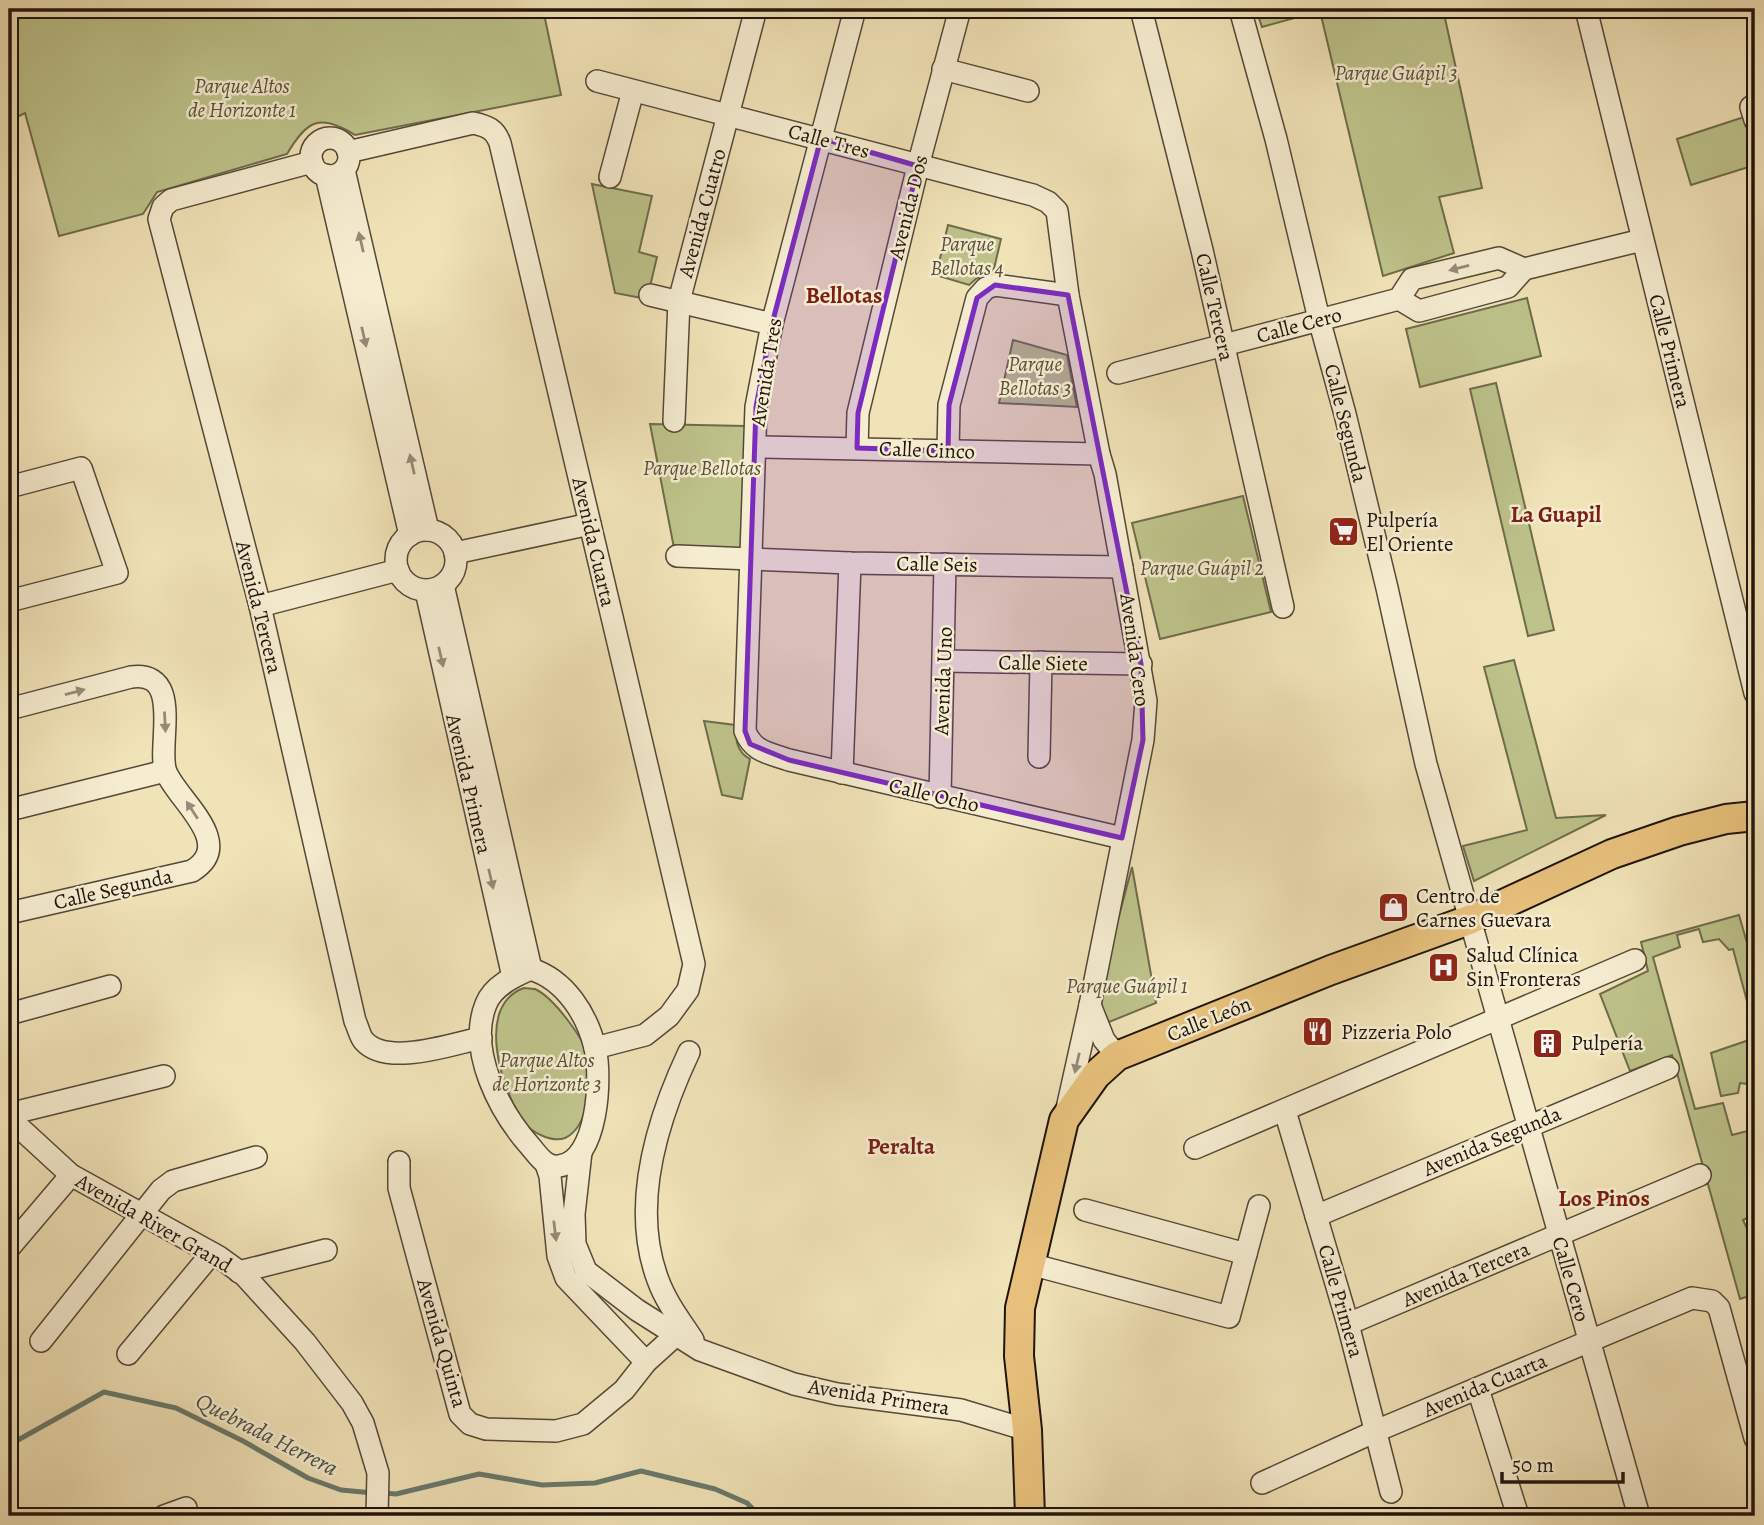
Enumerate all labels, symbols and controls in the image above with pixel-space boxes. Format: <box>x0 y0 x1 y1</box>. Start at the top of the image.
park label: Parque Guápil 3 <box>1334 59 1458 87</box>
park label: Parque Altos de Horizonte 1 <box>188 72 296 124</box>
street label: Calle Tres <box>785 117 873 165</box>
street label: Avenida Cuatro <box>671 145 733 282</box>
street label: Avenida Dos <box>881 152 934 263</box>
park label: Parque Bellotas 4 <box>930 230 1004 282</box>
one-way arrow <box>355 231 366 253</box>
street label: Calle Tercera <box>1189 250 1241 364</box>
one-way arrow <box>1448 263 1470 274</box>
district label: Bellotas <box>806 280 882 311</box>
street label: Calle Primera <box>1642 291 1698 411</box>
street label: Calle Cero <box>1253 300 1345 350</box>
street label: Avenida Tres <box>743 316 788 429</box>
one-way arrow <box>359 326 370 348</box>
park label: Parque Bellotas 3 <box>999 350 1071 402</box>
street label: Calle Segunda <box>1318 361 1374 485</box>
street label: Calle Cinco <box>879 434 975 466</box>
one-way arrow <box>406 452 417 474</box>
park label: Parque Bellotas <box>643 454 761 482</box>
street label: Avenida Cuarta <box>565 474 623 610</box>
district label: La Guapil <box>1511 499 1601 530</box>
place label: Pulpería El Oriente <box>1366 506 1453 558</box>
supermarket icon: Pulpería El Oriente <box>1326 515 1360 549</box>
street label: Avenida Tercera <box>229 537 289 677</box>
street label: Calle Seis <box>896 549 978 579</box>
park label: Parque Guápil 2 <box>1140 554 1264 582</box>
street label: Avenida Cero <box>1113 591 1157 708</box>
street label: Avenida Uno <box>927 626 959 737</box>
one-way arrow <box>435 646 446 668</box>
street label: Calle Siete <box>998 648 1088 678</box>
one-way arrow <box>64 686 85 696</box>
street label: Avenida Primera <box>439 710 499 857</box>
one-way arrow <box>159 712 170 734</box>
street label: Calle Ocho <box>886 771 982 819</box>
one-way arrow <box>185 801 199 819</box>
street label: Calle Segunda <box>51 862 175 916</box>
one-way arrow <box>486 868 497 890</box>
place label: Centro de Carnes Guevara <box>1416 882 1551 934</box>
shop icon: Centro de Carnes Guevara <box>1376 891 1410 925</box>
place label: Salud Clínica Sin Fronteras <box>1466 941 1581 993</box>
hospital icon: Salud Clínica Sin Fronteras <box>1426 950 1460 984</box>
park label: Parque Guápil 1 <box>1066 972 1188 1000</box>
street label: Calle León <box>1163 989 1255 1049</box>
restaurant icon: Pizzeria Polo <box>1301 1015 1335 1049</box>
place label: Pizzeria Polo <box>1341 1018 1452 1046</box>
building icon: Pulpería <box>1531 1026 1565 1060</box>
place label: Pulpería <box>1571 1029 1644 1057</box>
park label: Parque Altos de Horizonte 3 <box>492 1046 602 1098</box>
one-way arrow <box>1071 1052 1082 1074</box>
street label: Avenida Segunda <box>1418 1099 1565 1183</box>
district label: Peralta <box>867 1131 935 1162</box>
street label: Avenida River Grand <box>70 1166 238 1279</box>
district label: Los Pinos <box>1558 1183 1650 1214</box>
one-way arrow <box>549 1221 560 1243</box>
street label: Calle Cero <box>1546 1233 1596 1325</box>
street label: Avenida Tercera <box>1397 1234 1534 1314</box>
street label: Calle Primera <box>1311 1241 1371 1361</box>
street label: Avenida Quinta <box>410 1274 474 1411</box>
street label: Avenida Cuarta <box>1418 1346 1551 1424</box>
street label: Avenida Primera <box>805 1372 952 1422</box>
water label: Quebrada Herrera <box>190 1385 343 1484</box>
scale bar <box>1502 1441 1622 1485</box>
text: 50 m <box>1512 1451 1554 1479</box>

